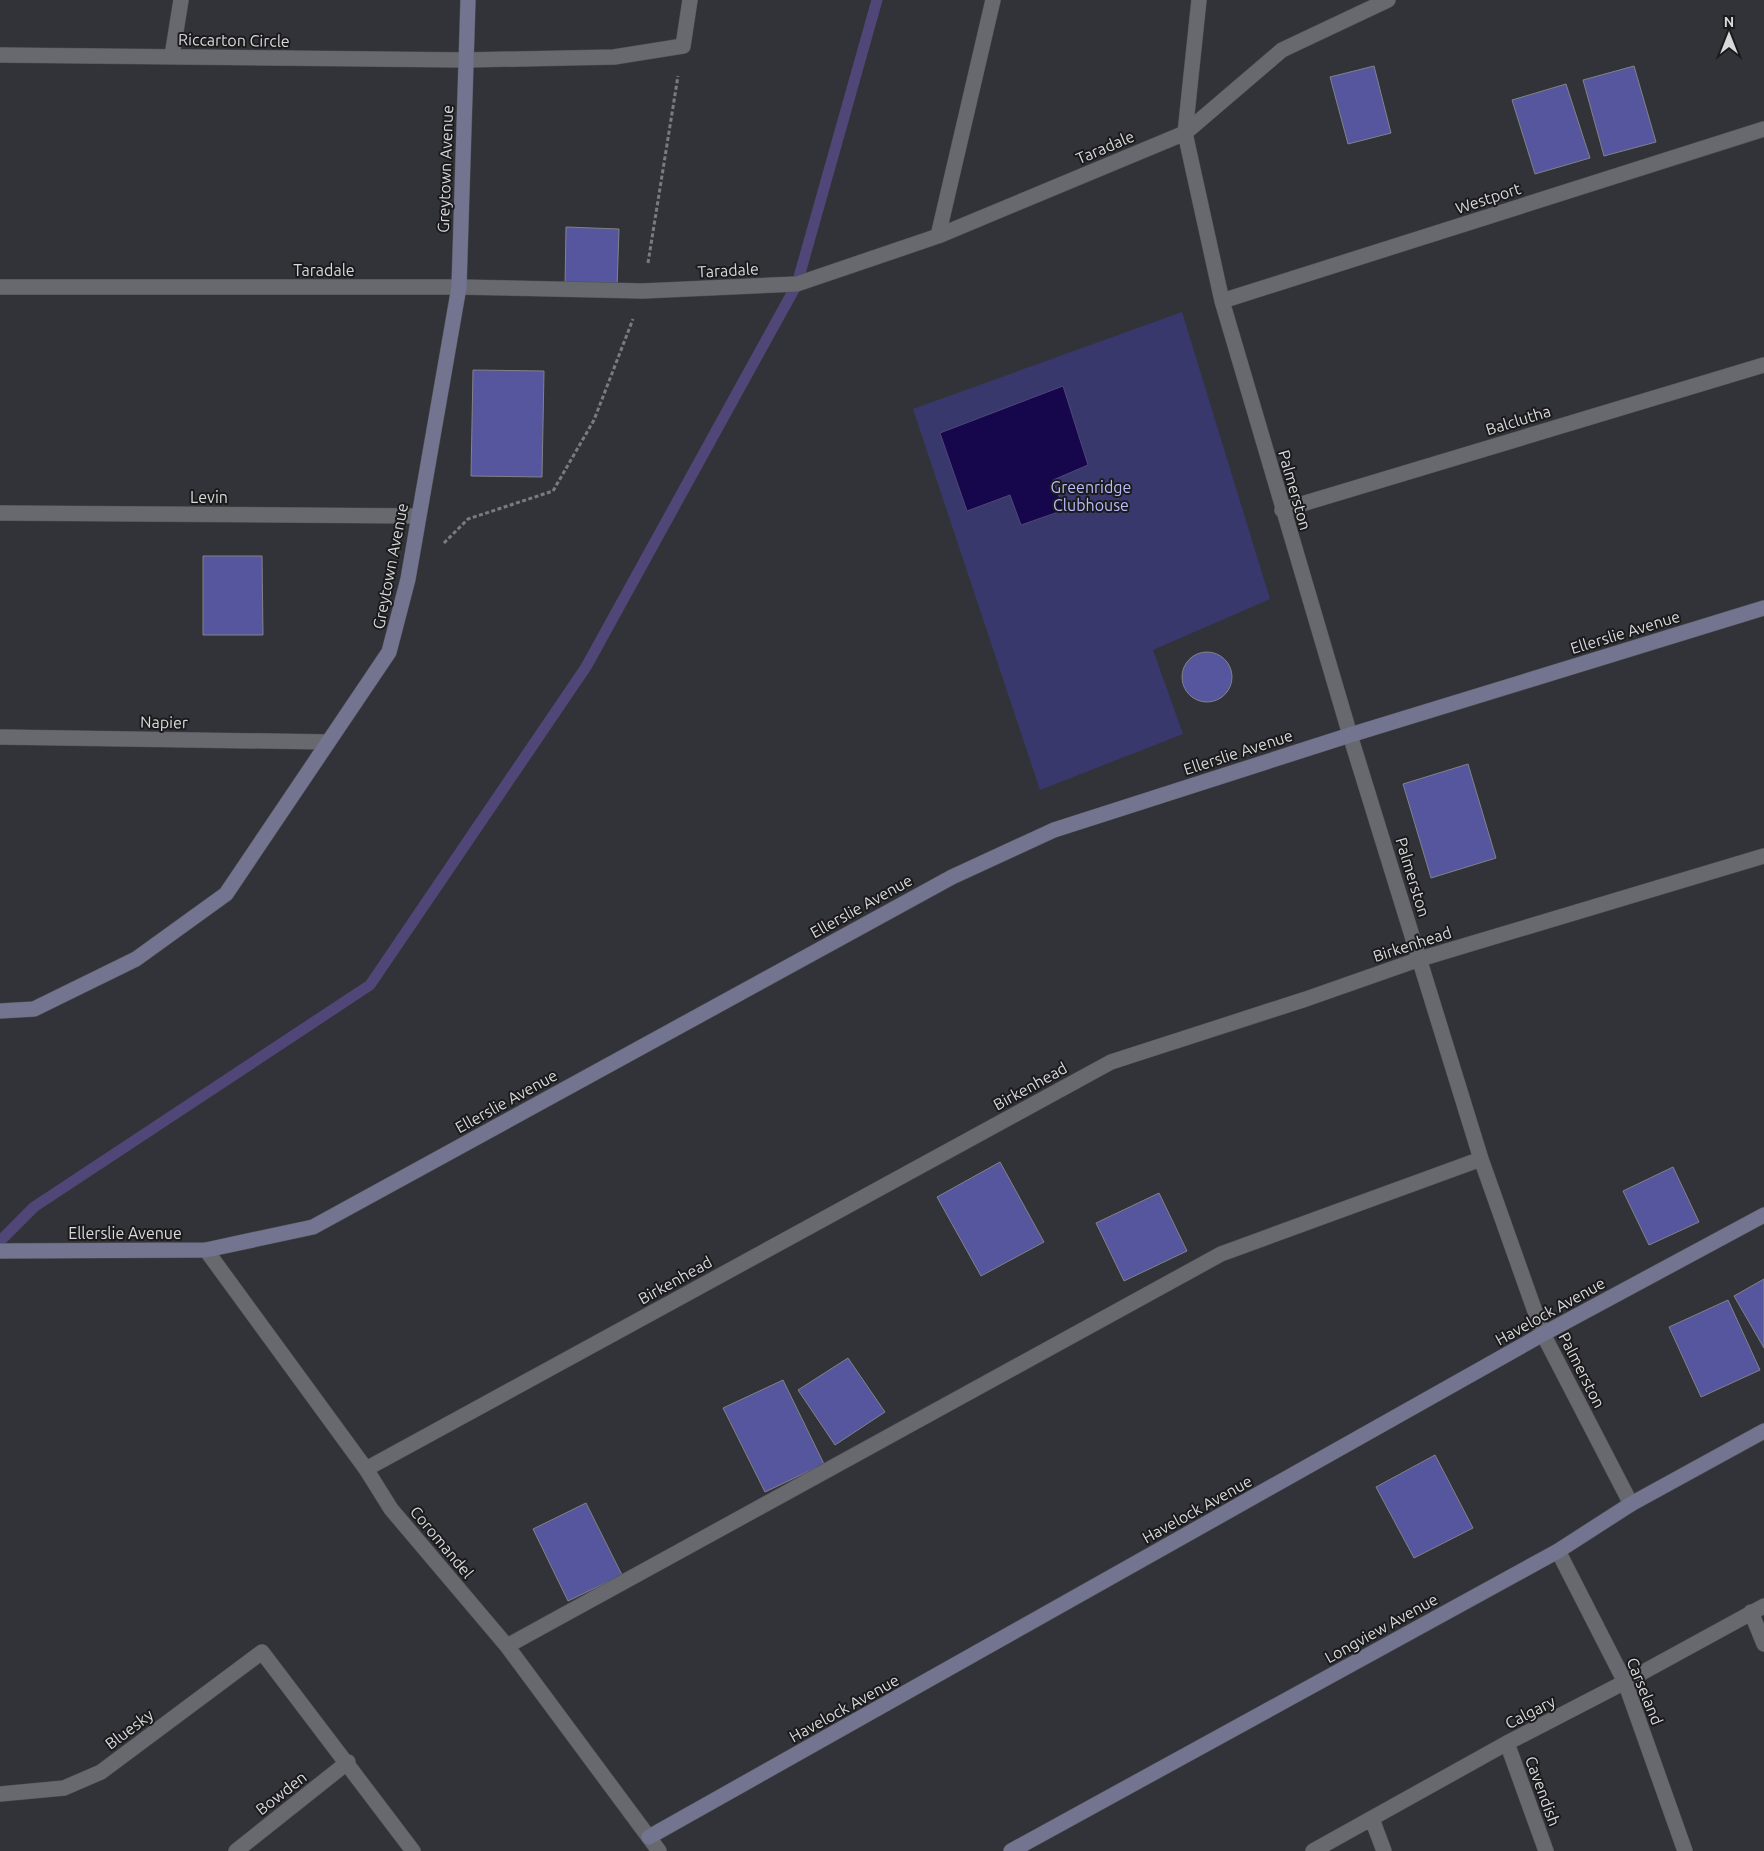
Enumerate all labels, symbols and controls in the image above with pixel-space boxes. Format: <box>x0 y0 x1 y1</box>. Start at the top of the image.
north arrow <box>1704 10 1754 60</box>
text: N <box>1724 14 1734 30</box>
street label: Riccarton Circle <box>178 30 290 50</box>
street label: Greytown Avenue <box>434 105 456 233</box>
street label: Taradale <box>1073 127 1137 167</box>
street label: Westport <box>1453 179 1524 217</box>
street label: Taradale <box>697 259 759 281</box>
street label: Taradale <box>293 261 355 279</box>
street label: Balclutha <box>1483 402 1553 438</box>
street label: Palmerston <box>1275 448 1315 532</box>
park label: Greenridge Clubhouse <box>1051 478 1131 514</box>
street label: Levin <box>190 488 228 506</box>
street label: Greytown Avenue <box>369 501 411 631</box>
street label: Ellerslie Avenue <box>1568 607 1682 657</box>
street label: Napier <box>140 713 188 731</box>
street label: Ellerslie Avenue <box>1181 726 1295 778</box>
street label: Palmerston <box>1392 835 1434 919</box>
street label: Ellerslie Avenue <box>807 871 915 941</box>
street label: Birkenhead <box>1370 923 1454 965</box>
street label: Birkenhead <box>990 1058 1070 1114</box>
street label: Ellerslie Avenue <box>452 1066 560 1136</box>
street label: Ellerslie Avenue <box>68 1224 182 1242</box>
street label: Birkenhead <box>635 1252 715 1308</box>
street label: Havelock Avenue <box>1492 1273 1608 1349</box>
street label: Palmerston <box>1555 1329 1609 1411</box>
street label: Havelock Avenue <box>1139 1471 1255 1547</box>
street label: Coromandel <box>407 1502 477 1582</box>
street label: Longview Avenue <box>1321 1590 1441 1666</box>
street label: Carseland <box>1623 1655 1667 1727</box>
street label: Havelock Avenue <box>786 1670 902 1746</box>
street label: Calgary <box>1502 1692 1558 1732</box>
street label: Bluesky <box>102 1705 157 1753</box>
street label: Cavendish <box>1522 1754 1564 1828</box>
street label: Bowden <box>252 1768 310 1818</box>

